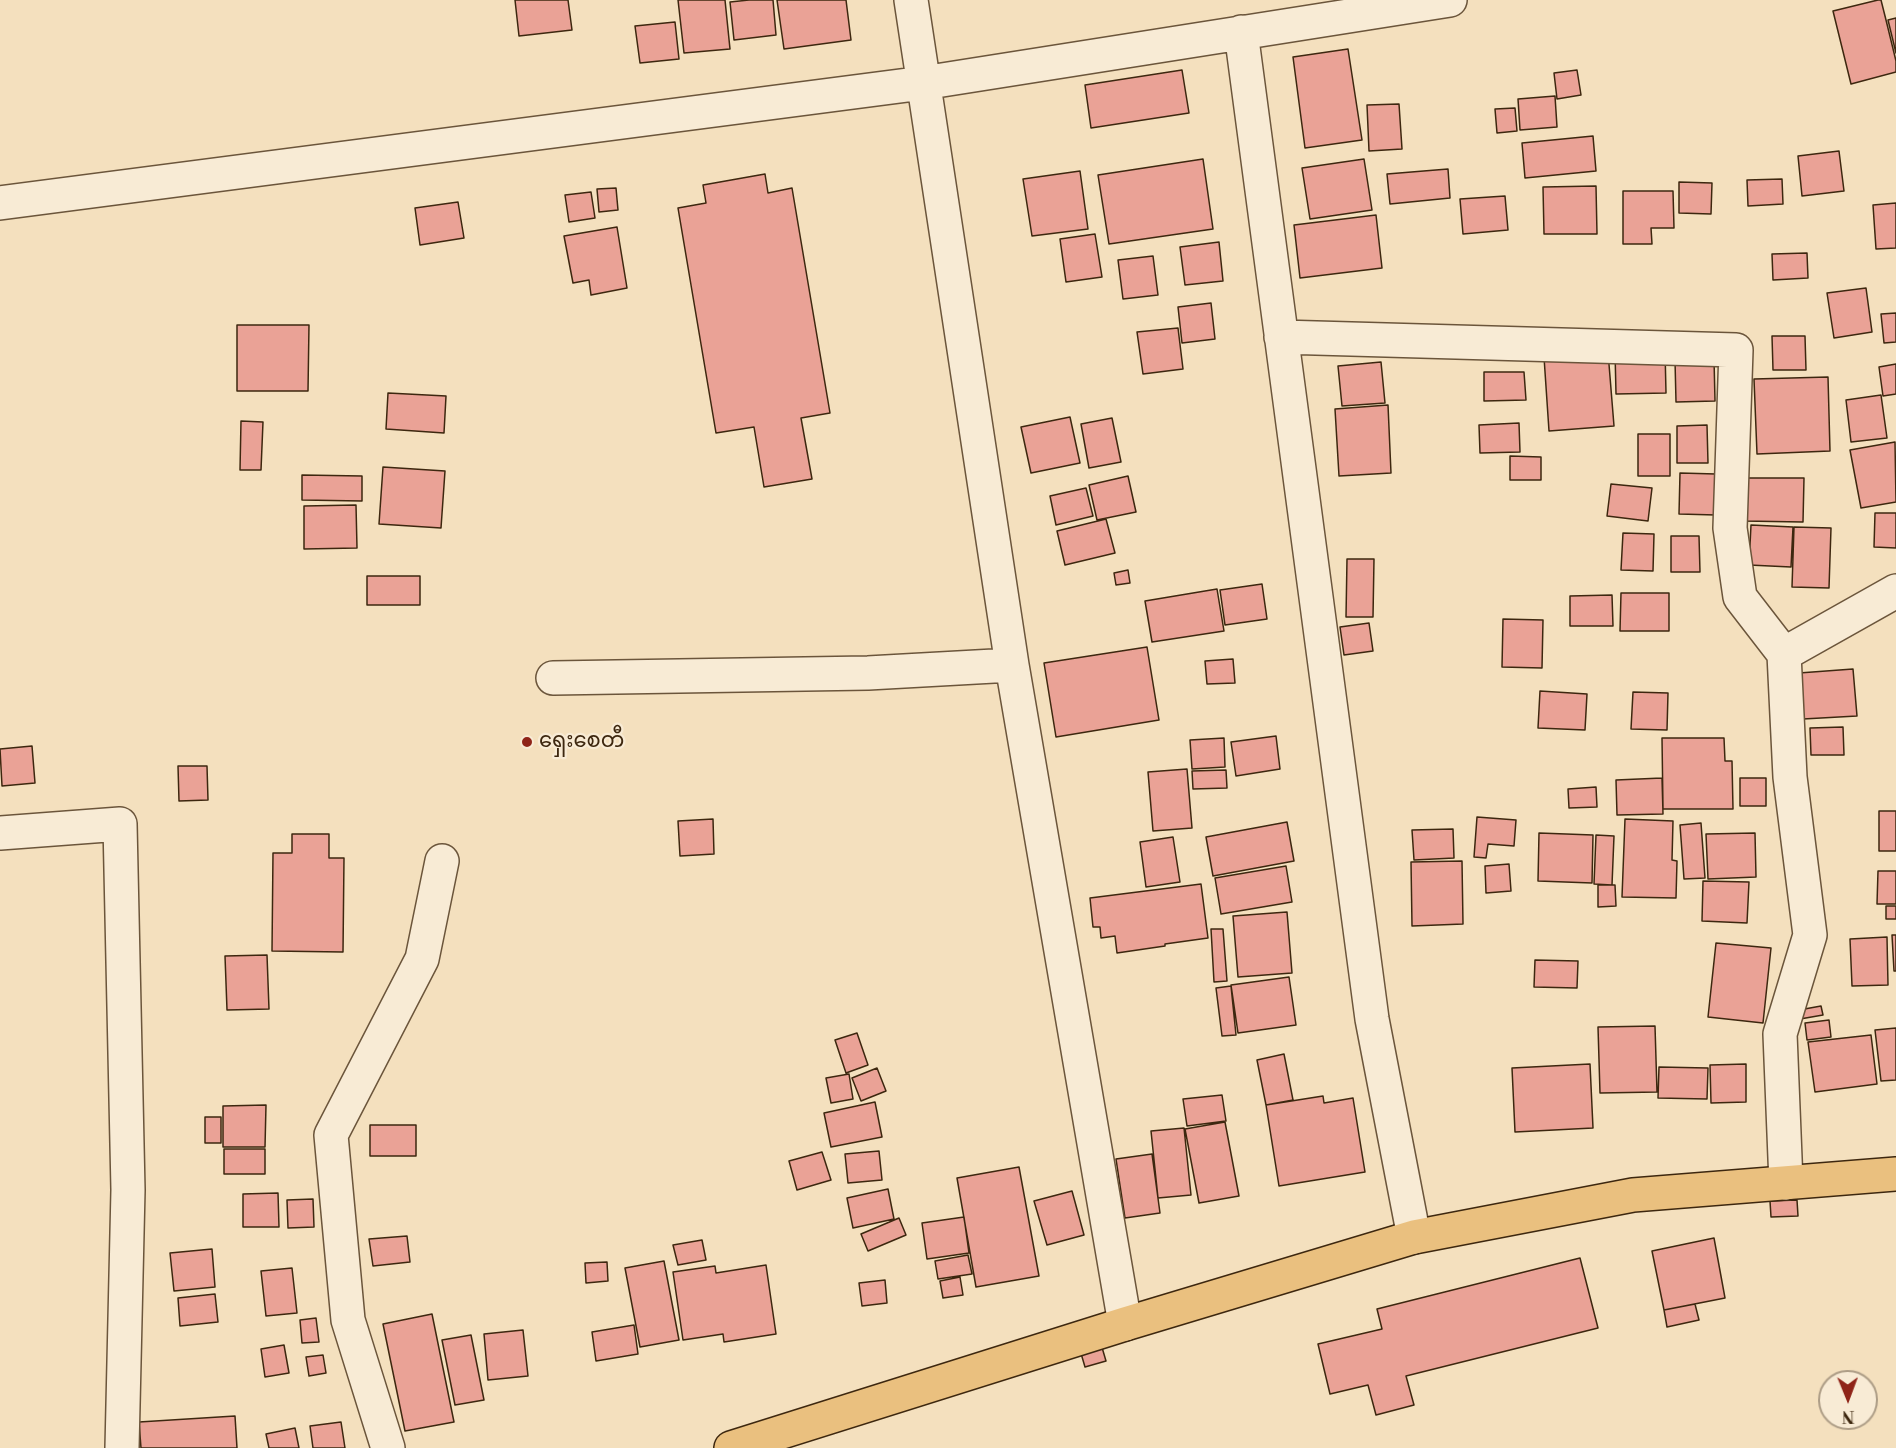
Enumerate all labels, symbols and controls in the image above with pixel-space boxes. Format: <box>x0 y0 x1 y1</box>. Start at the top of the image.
place label: ရှေးစေတီ <box>539 729 624 755</box>
marker: ရှေးစေတီ <box>520 735 534 749</box>
north arrow <box>1818 1370 1878 1430</box>
text: N <box>1842 1406 1855 1426</box>

